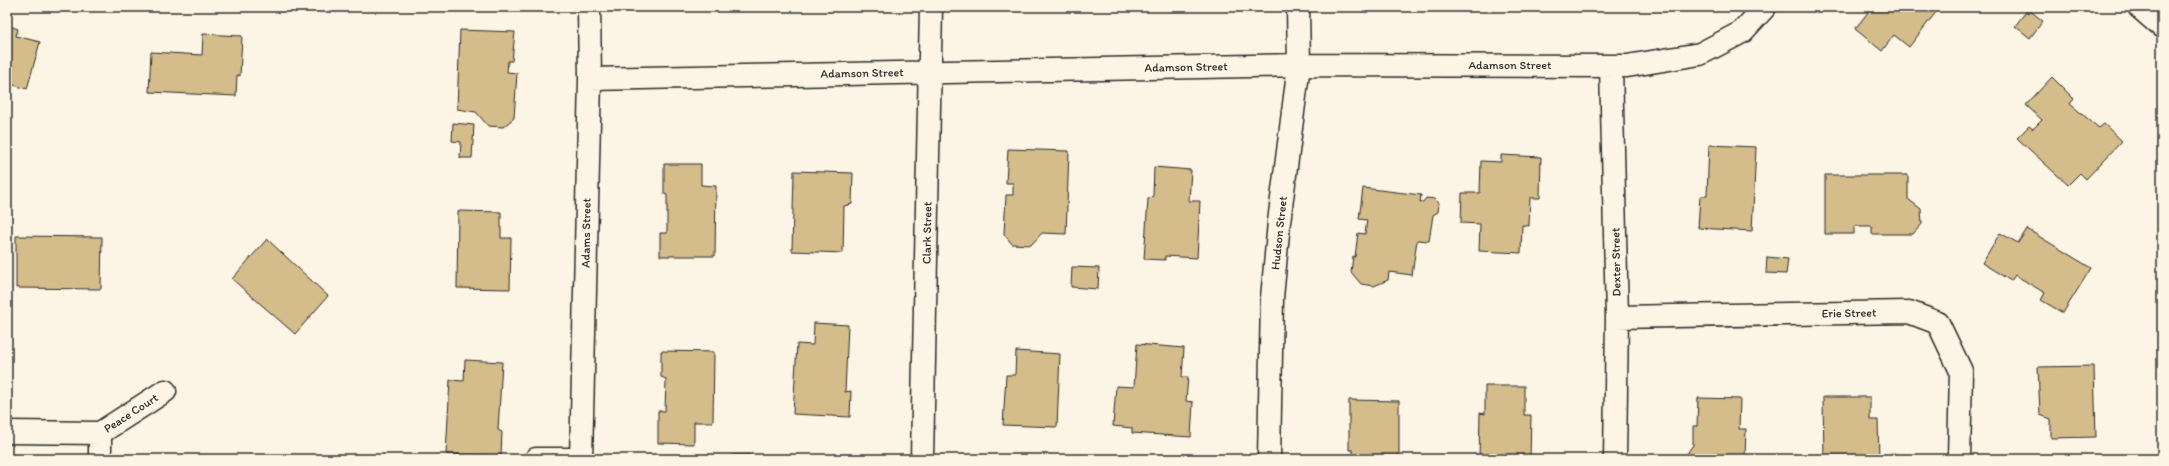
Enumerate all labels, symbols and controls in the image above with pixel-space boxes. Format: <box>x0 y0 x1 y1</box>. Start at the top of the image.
street label: Adamson Street <box>1468 58 1552 72</box>
street label: Adamson Street <box>1144 59 1228 75</box>
street label: Adamson Street <box>820 65 904 81</box>
street label: Hudson Street <box>1268 195 1290 271</box>
street label: Adams Street <box>578 197 594 268</box>
street label: Clark Street <box>919 201 935 264</box>
street label: Dexter Street <box>1608 227 1624 297</box>
street label: Erie Street <box>1821 306 1877 320</box>
street label: Peace Court <box>101 390 161 436</box>

